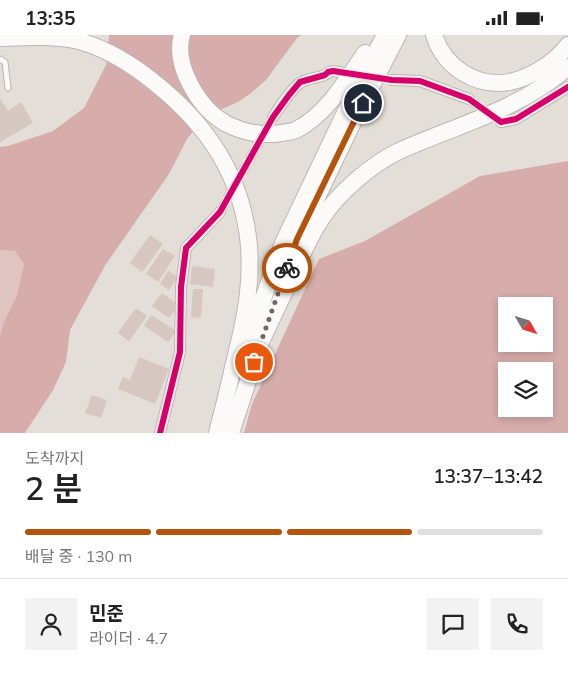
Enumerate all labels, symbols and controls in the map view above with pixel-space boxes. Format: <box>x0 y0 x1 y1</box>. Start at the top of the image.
text: 13:35 <box>25 6 75 30</box>
pin <box>342 82 384 124</box>
icon: home <box>349 89 377 117</box>
courier <box>262 243 312 293</box>
icon: bike <box>273 254 301 282</box>
north arrow <box>498 297 552 353</box>
map controls <box>498 297 553 417</box>
pin <box>233 341 275 383</box>
icon: bag <box>240 348 268 376</box>
button: layers <box>498 362 553 417</box>
text: 도착까지 <box>25 448 84 468</box>
text: 13:37–13:42 <box>433 464 543 488</box>
text: 2 분 <box>25 468 82 508</box>
text: 배달 중 · 130 m <box>25 546 132 566</box>
button: person <box>25 598 77 650</box>
button: chat <box>427 598 479 650</box>
button: phone <box>491 598 543 650</box>
text: 민준 <box>89 601 124 625</box>
text: 라이더 · 4.7 <box>89 628 168 648</box>

